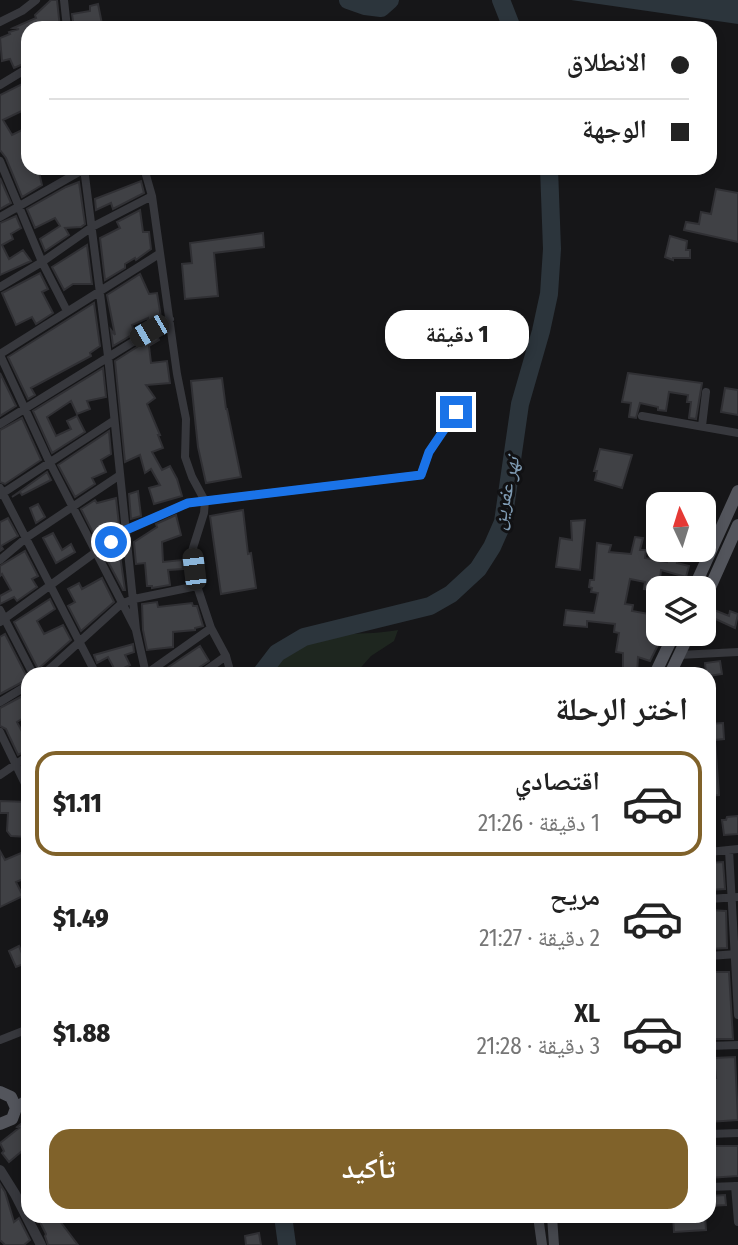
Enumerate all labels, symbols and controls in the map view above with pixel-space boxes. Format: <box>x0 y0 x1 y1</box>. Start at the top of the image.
text: الانطلاق <box>567 47 647 78</box>
text: الوجهة <box>582 114 647 145</box>
callout: 1 دقيقة <box>384 310 528 360</box>
car <box>126 311 173 351</box>
text: 1 دقيقة <box>426 320 488 348</box>
route end <box>440 396 472 428</box>
water label: نهر عفرين <box>485 451 526 532</box>
north arrow <box>646 492 716 562</box>
map controls <box>646 492 716 646</box>
route start <box>95 526 127 558</box>
car <box>182 547 207 591</box>
button: layers <box>646 576 716 646</box>
text: اختر الرحلة <box>555 690 688 728</box>
text: اقتصادي <box>515 766 600 797</box>
icon: car <box>621 772 684 835</box>
text: $1.11 <box>53 788 102 819</box>
text: 1 دقيقة · 21:26 <box>478 809 600 837</box>
text: مريح <box>550 881 600 912</box>
icon: car <box>621 887 684 950</box>
text: $1.49 <box>53 903 109 934</box>
text: 2 دقيقة · 21:27 <box>479 924 600 952</box>
text: XL <box>574 998 600 1029</box>
icon: car <box>621 1002 684 1065</box>
text: $1.88 <box>53 1018 110 1049</box>
text: 3 دقيقة · 21:28 <box>477 1032 600 1060</box>
button: تأكيد <box>49 1129 688 1209</box>

